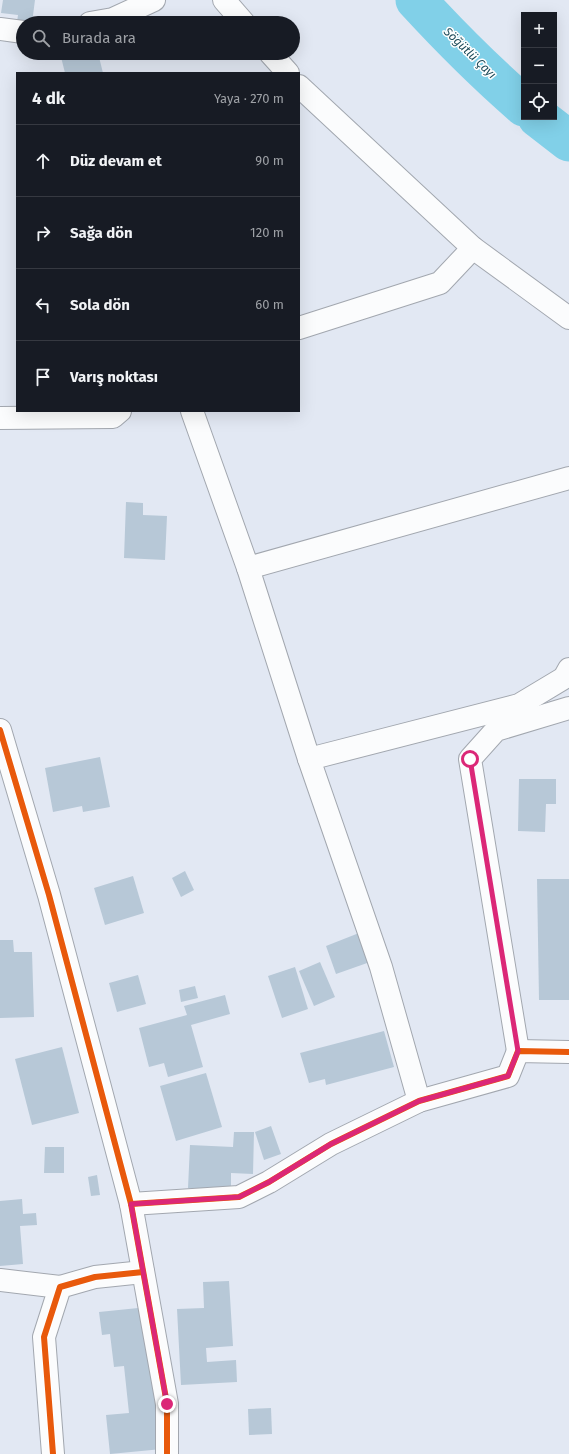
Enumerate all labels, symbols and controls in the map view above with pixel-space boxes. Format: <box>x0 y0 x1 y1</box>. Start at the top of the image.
map controls <box>521 12 557 120</box>
button: + <box>521 12 557 48</box>
search box <box>16 16 300 60</box>
water label: Söğütlü Çayı <box>440 24 499 81</box>
icon: search <box>30 27 52 49</box>
text: Burada ara <box>62 29 136 47</box>
button: − <box>521 48 557 84</box>
button: locate <box>521 84 557 120</box>
text: 4 dk <box>32 88 65 109</box>
text: Yaya · 270 m <box>214 91 284 106</box>
icon: ahead <box>32 150 54 172</box>
text: Düz devam et <box>70 152 162 170</box>
text: 90 m <box>255 153 284 168</box>
icon: right <box>32 222 54 244</box>
text: Sağa dön <box>70 224 133 242</box>
text: 120 m <box>250 225 284 240</box>
icon: left <box>32 294 54 316</box>
text: Sola dön <box>70 296 130 314</box>
text: 60 m <box>255 297 284 312</box>
icon: arrive <box>32 366 54 388</box>
text: Varış noktası <box>70 368 158 386</box>
route start <box>461 750 479 768</box>
route end <box>158 1395 176 1413</box>

